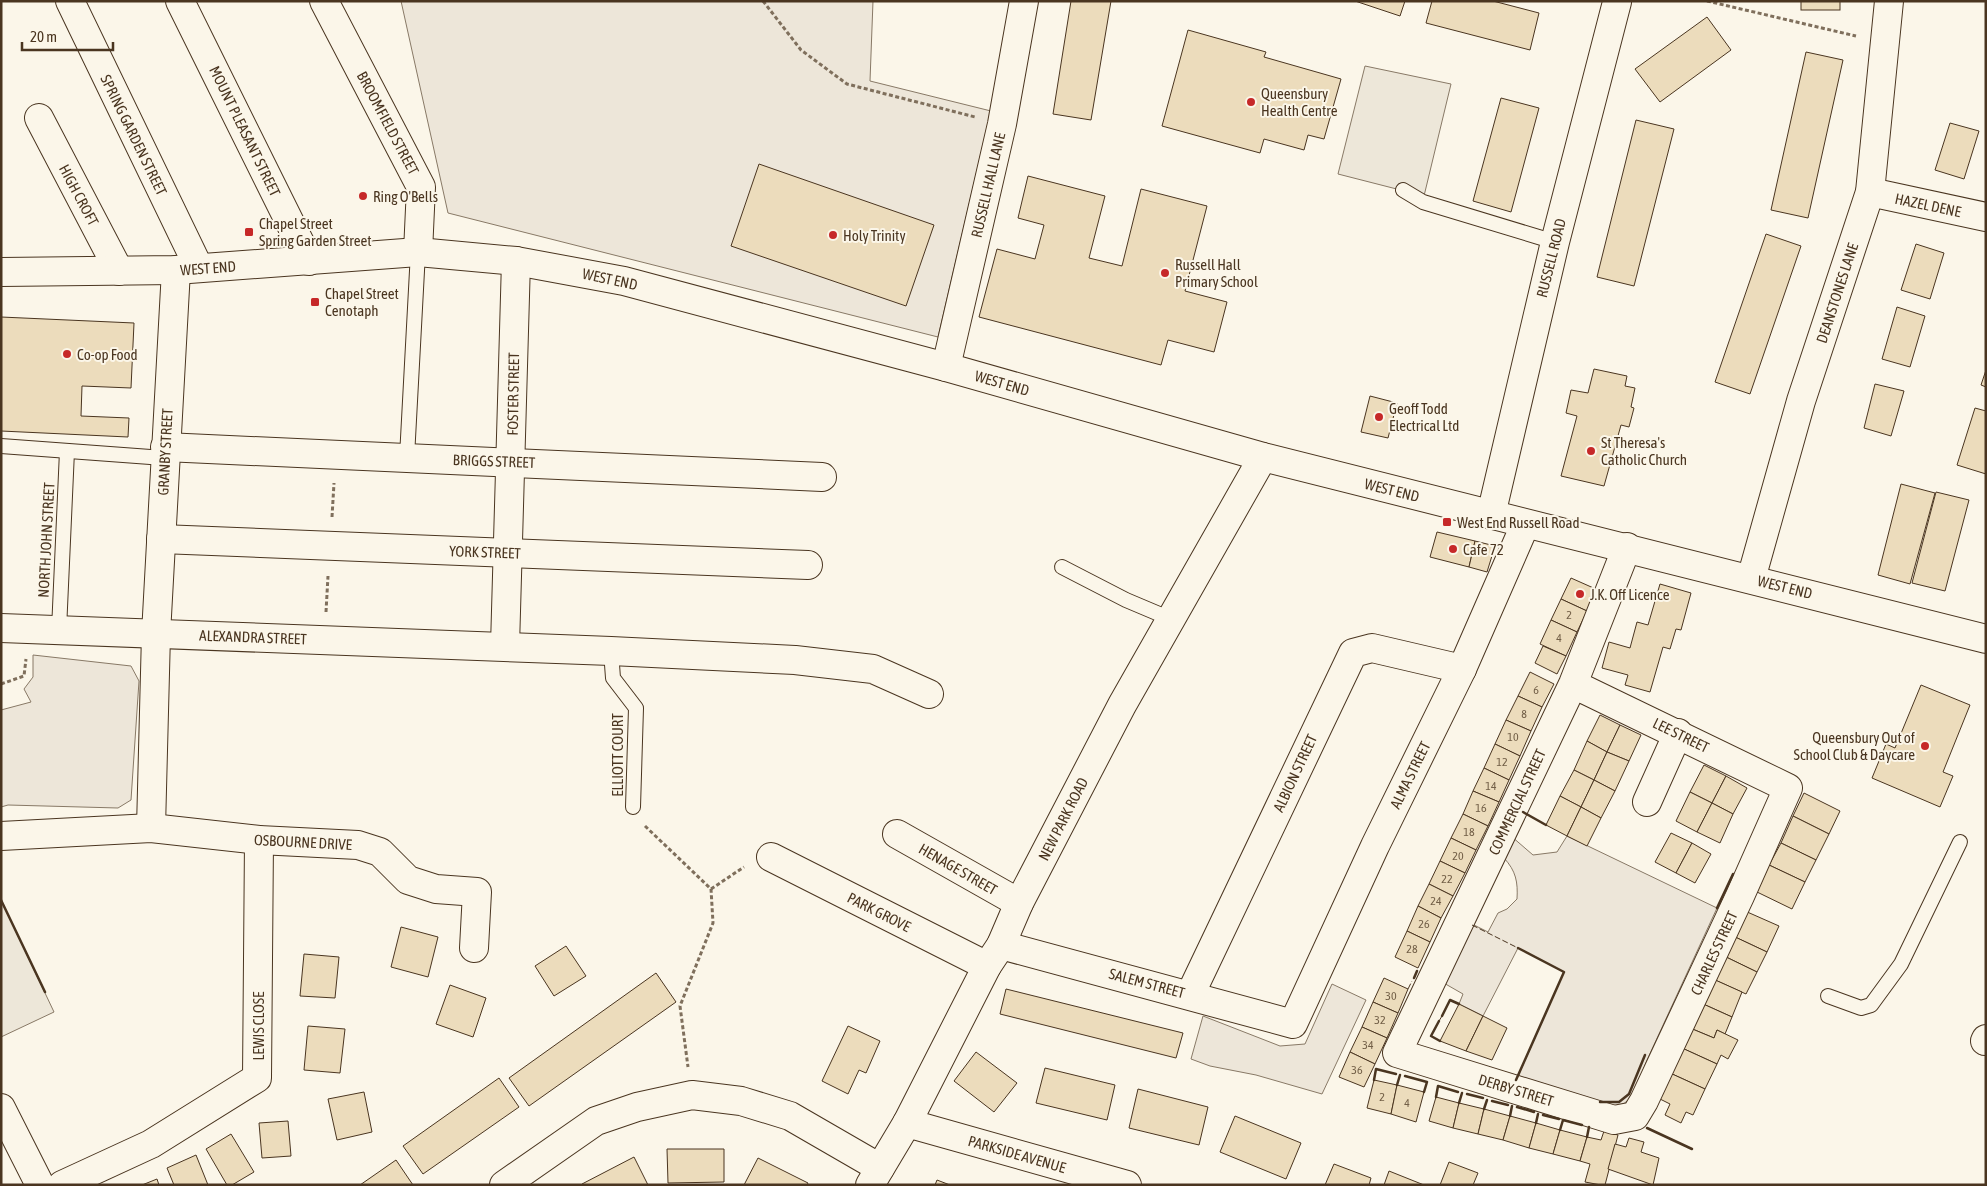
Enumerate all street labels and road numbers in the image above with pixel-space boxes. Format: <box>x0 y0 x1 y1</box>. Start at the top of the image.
street label: MOUNT PLEASANT STREET <box>206 63 284 199</box>
street label: BROOMFIELD STREET <box>354 69 423 178</box>
street label: SPRING GARDEN STREET <box>97 72 171 198</box>
street label: RUSSELL HALL LANE <box>968 130 1008 239</box>
street label: HIGH CROFT <box>56 162 102 229</box>
street label: HAZEL DENE <box>1893 190 1963 220</box>
street label: RUSSELL ROAD <box>1533 217 1569 299</box>
street label: DEANSTONES LANE <box>1813 240 1861 345</box>
street label: WEST END <box>180 258 236 278</box>
street label: WEST END <box>581 265 639 293</box>
street label: FOSTER STREET <box>504 352 522 436</box>
street label: WEST END <box>973 367 1031 399</box>
street label: GRANBY STREET <box>154 408 176 496</box>
street label: BRIGGS STREET <box>453 451 536 471</box>
street label: WEST END <box>1363 475 1421 505</box>
street label: NORTH JOHN STREET <box>34 482 58 598</box>
street label: YORK STREET <box>449 542 522 562</box>
street label: WEST END <box>1756 572 1814 602</box>
street label: ALEXANDRA STREET <box>199 627 307 647</box>
street label: ELLIOTT COURT <box>609 713 626 797</box>
street label: LEE STREET <box>1650 714 1712 756</box>
street label: ALBION STREET <box>1270 731 1321 814</box>
street label: ALMA STREET <box>1386 738 1434 811</box>
street label: COMMERCIAL STREET <box>1485 746 1549 858</box>
street label: NEW PARK ROAD <box>1035 775 1091 863</box>
street label: OSBOURNE DRIVE <box>254 831 353 853</box>
street label: HENAGE STREET <box>916 840 1000 898</box>
street label: PARK GROVE <box>845 889 914 935</box>
street label: CHARLES STREET <box>1687 908 1741 998</box>
street label: SALEM STREET <box>1107 965 1187 1001</box>
street label: LEWIS CLOSE <box>250 991 267 1060</box>
street label: DERBY STREET <box>1476 1070 1556 1110</box>
street label: PARKSIDE AVENUE <box>966 1132 1068 1176</box>

